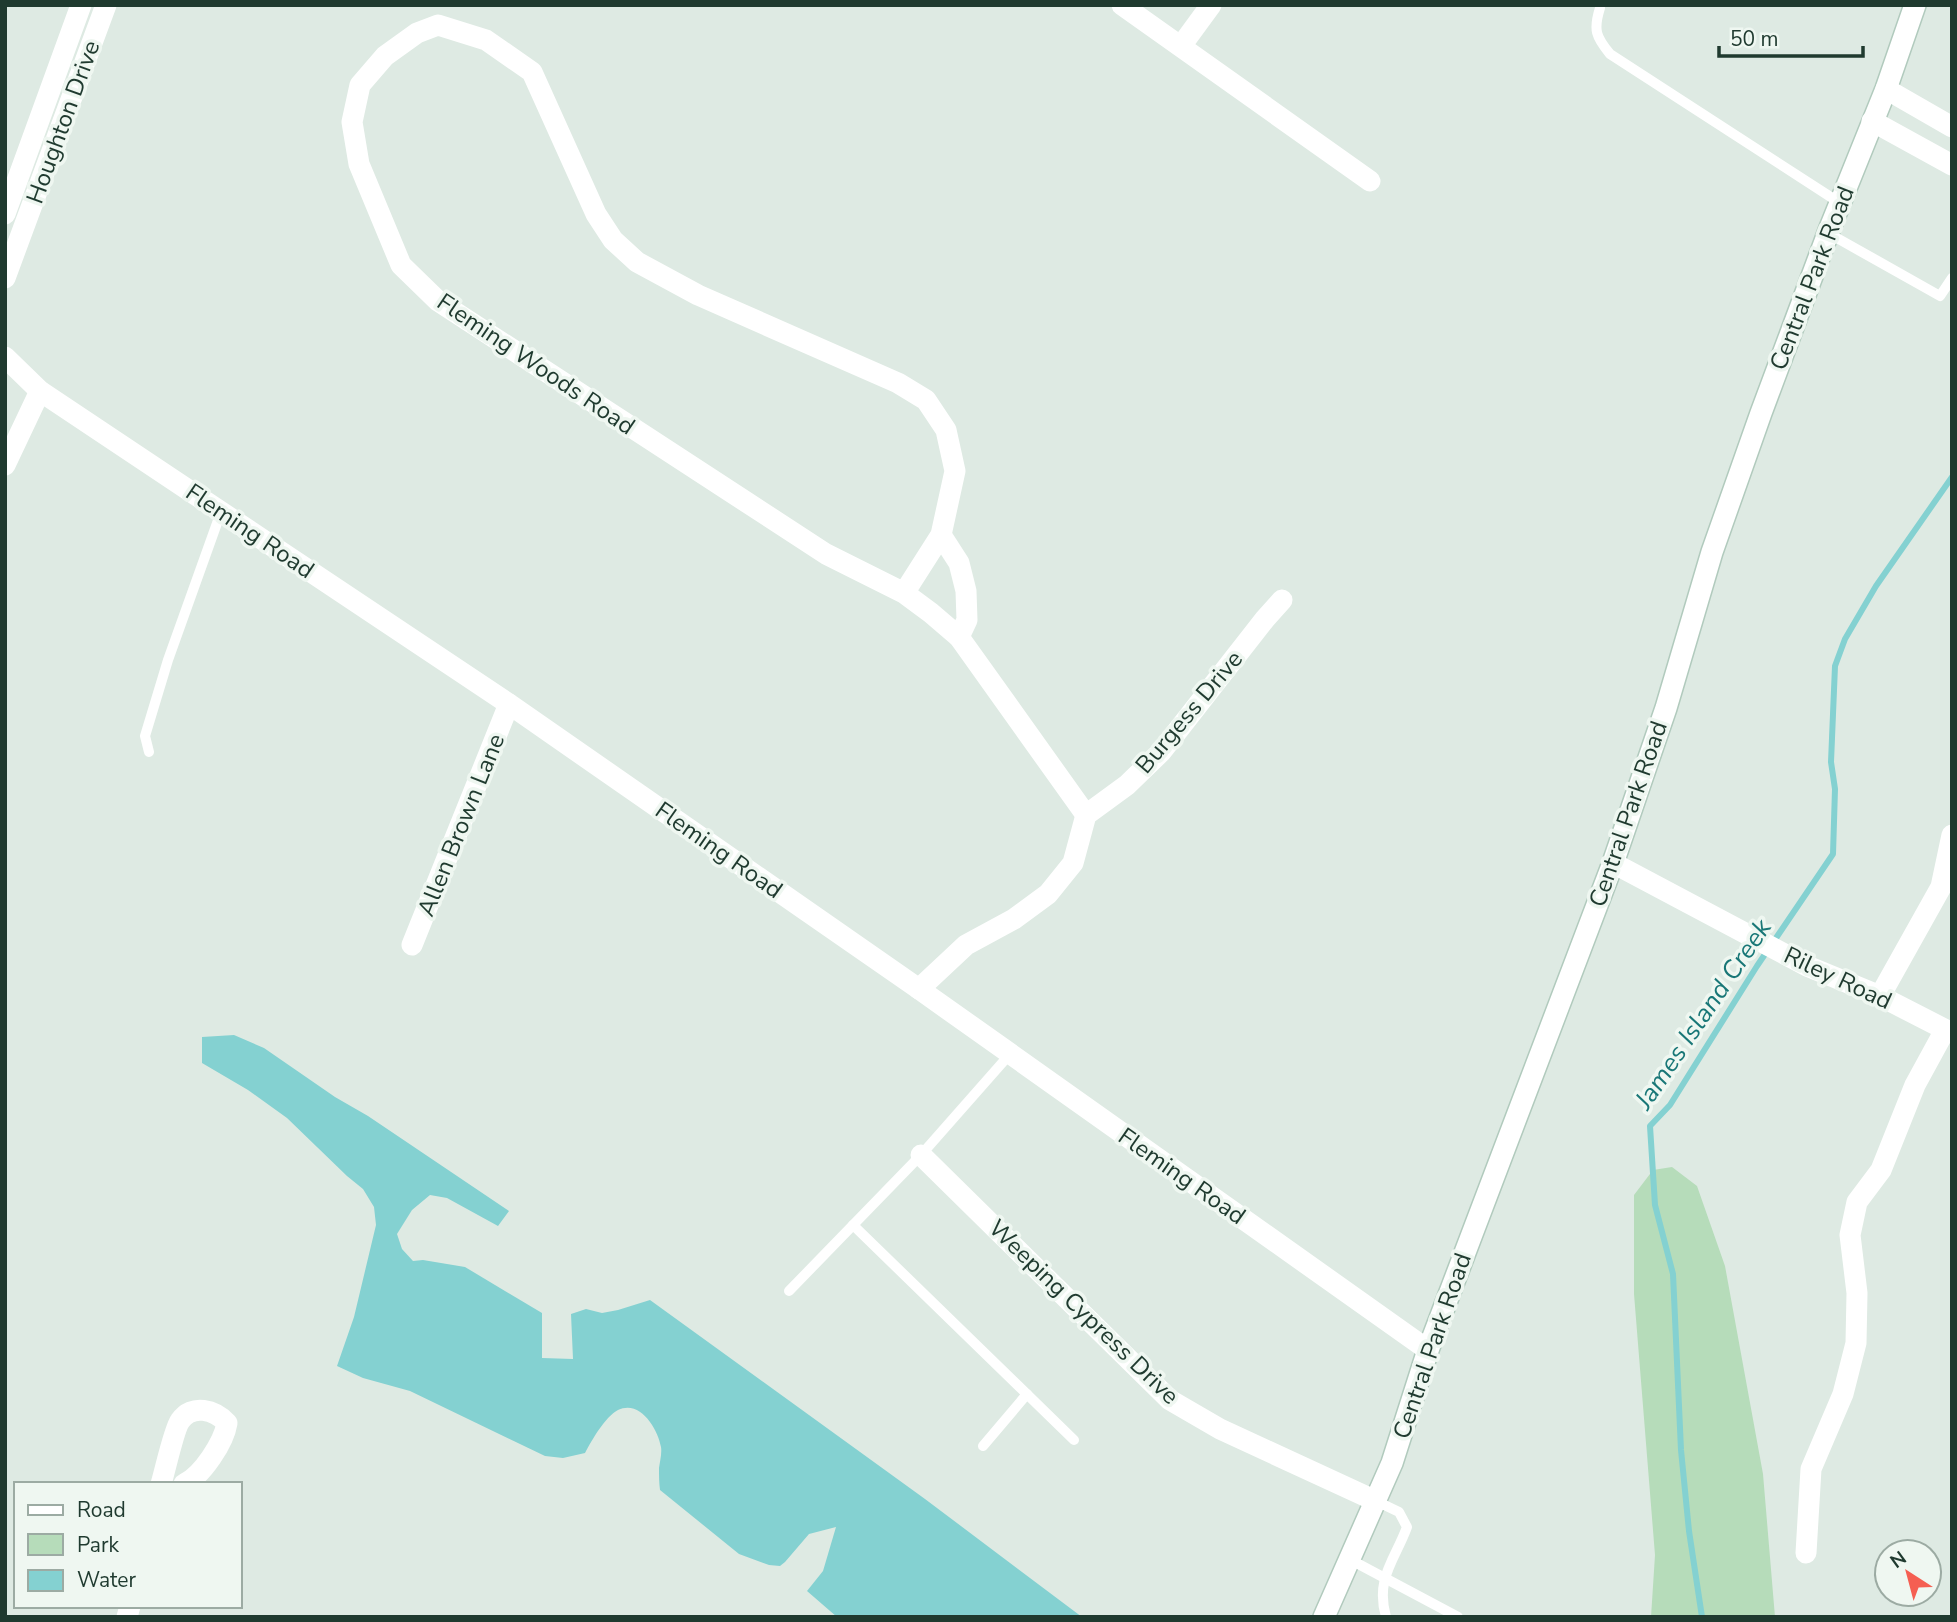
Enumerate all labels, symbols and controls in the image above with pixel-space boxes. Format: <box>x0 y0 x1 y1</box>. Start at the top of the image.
scale bar <box>1719 14 1862 58</box>
text: 50 m <box>1730 25 1779 53</box>
street label: Houghton Drive <box>19 36 107 208</box>
street label: Central Park Road <box>1762 181 1862 375</box>
street label: Fleming Woods Road <box>431 286 641 442</box>
street label: Fleming Road <box>179 476 321 586</box>
street label: Burgess Drive <box>1128 644 1250 780</box>
street label: Central Park Road <box>1581 717 1675 911</box>
street label: Allen Brown Lane <box>410 729 512 921</box>
street label: Fleming Road <box>649 794 789 906</box>
water label: James Island Creek <box>1625 911 1780 1117</box>
street label: Riley Road <box>1779 939 1897 1017</box>
street label: Fleming Road <box>1112 1120 1252 1232</box>
street label: Weeping Cypress Drive <box>982 1213 1186 1411</box>
street label: Central Park Road <box>1385 1249 1479 1443</box>
legend <box>14 1482 242 1608</box>
text: Road <box>77 1496 126 1524</box>
text: Park <box>77 1531 119 1559</box>
north arrow <box>1873 1538 1943 1608</box>
text: N <box>1885 1545 1912 1575</box>
text: Water <box>77 1566 136 1594</box>

